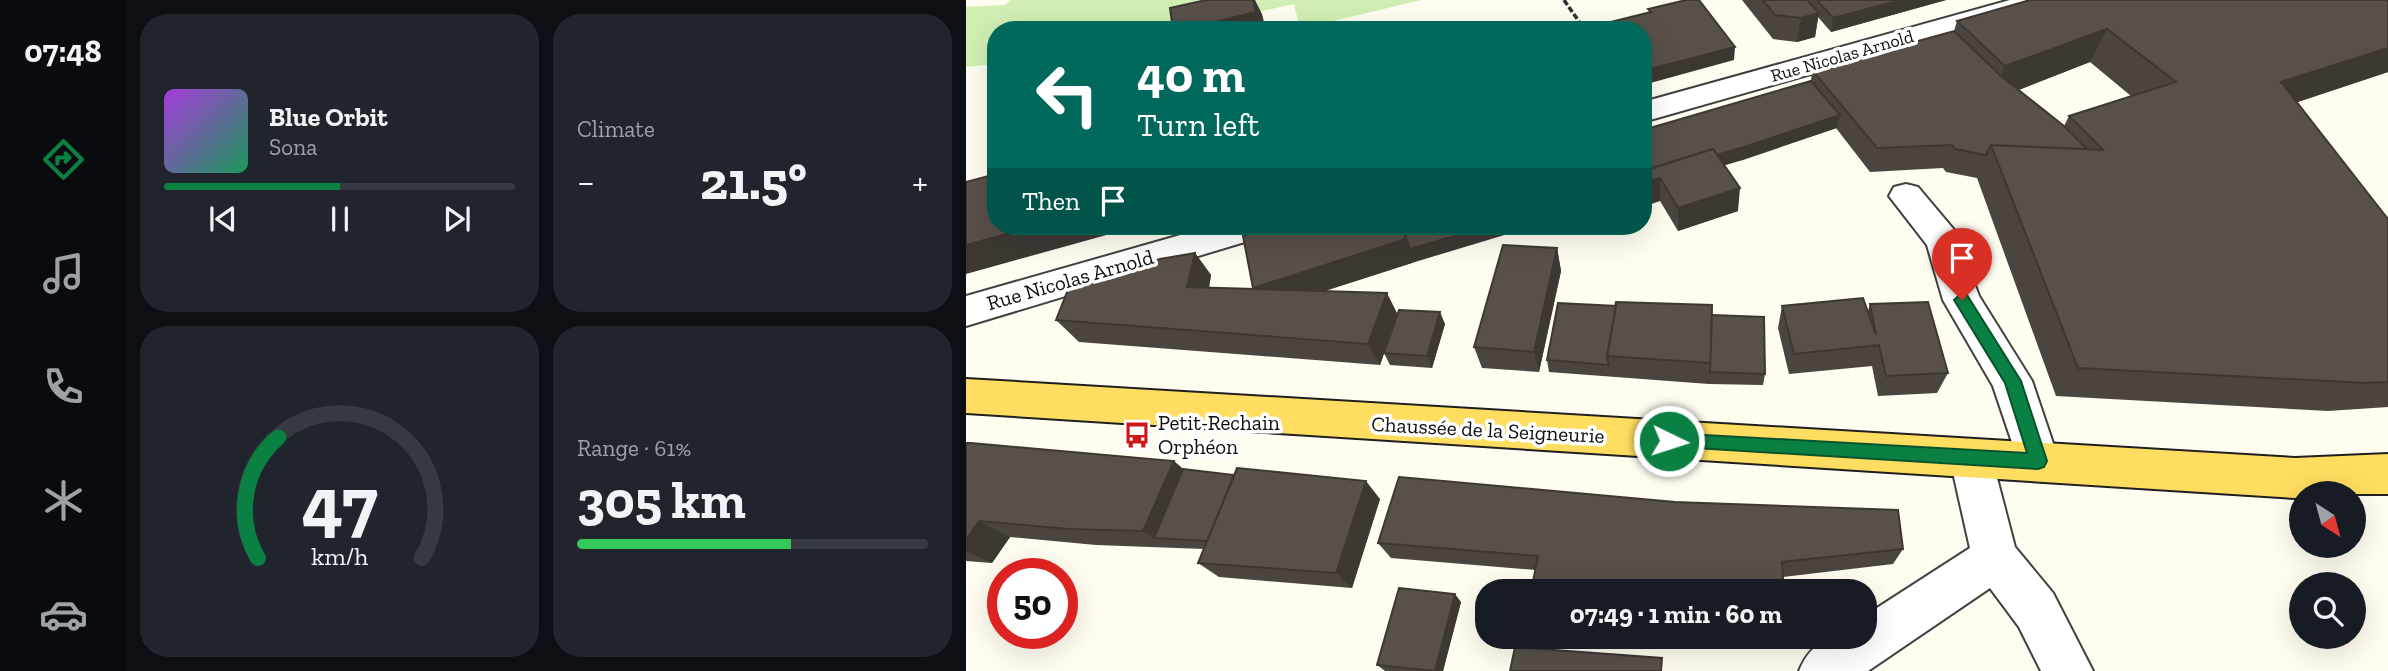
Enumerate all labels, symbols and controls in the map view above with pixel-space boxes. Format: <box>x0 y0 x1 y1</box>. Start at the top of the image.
street label: Rue Nicolas Arnold <box>1768 25 1916 87</box>
text: 07:48 <box>24 32 102 70</box>
text: 40 m <box>1137 46 1245 105</box>
icon: left <box>1022 49 1113 140</box>
text: Blue Orbit <box>269 101 388 133</box>
text: Turn left <box>1137 106 1259 144</box>
text: Climate <box>577 115 655 143</box>
text: Sona <box>269 133 317 161</box>
icon: directions <box>39 135 88 184</box>
text: 21.5° <box>700 150 807 212</box>
text: − <box>577 159 595 205</box>
text: + <box>912 159 928 205</box>
icon: arrive <box>1094 182 1132 220</box>
text: Then <box>1022 185 1080 217</box>
icon: previous <box>204 200 242 238</box>
icon: pause <box>321 200 359 238</box>
icon: next <box>438 200 476 238</box>
pin <box>1932 228 1992 300</box>
icon: arrive <box>1943 239 1981 277</box>
street label: Rue Nicolas Arnold <box>984 244 1157 315</box>
icon: music <box>39 249 88 298</box>
icon: phone <box>39 362 88 411</box>
position arrow <box>1632 404 1706 478</box>
place label: Petit-Rechain Orphéon <box>1158 410 1280 459</box>
street label: Chaussée de la Seigneurie <box>1371 411 1605 448</box>
bus stop icon: Petit-Rechain Orphéon <box>1122 420 1152 450</box>
text: Range · 61% <box>577 434 691 462</box>
text: 47 <box>301 459 378 547</box>
text: 305 km <box>577 469 746 531</box>
icon: climate <box>39 476 88 525</box>
north arrow <box>2289 481 2366 558</box>
map controls <box>2289 481 2366 649</box>
text: km/h <box>311 540 368 570</box>
speed limit sign: 50 <box>987 558 1078 649</box>
button: search <box>2289 572 2366 649</box>
icon: car <box>39 590 88 639</box>
text: 07:49 · 1 min · 60 m <box>1570 598 1782 630</box>

